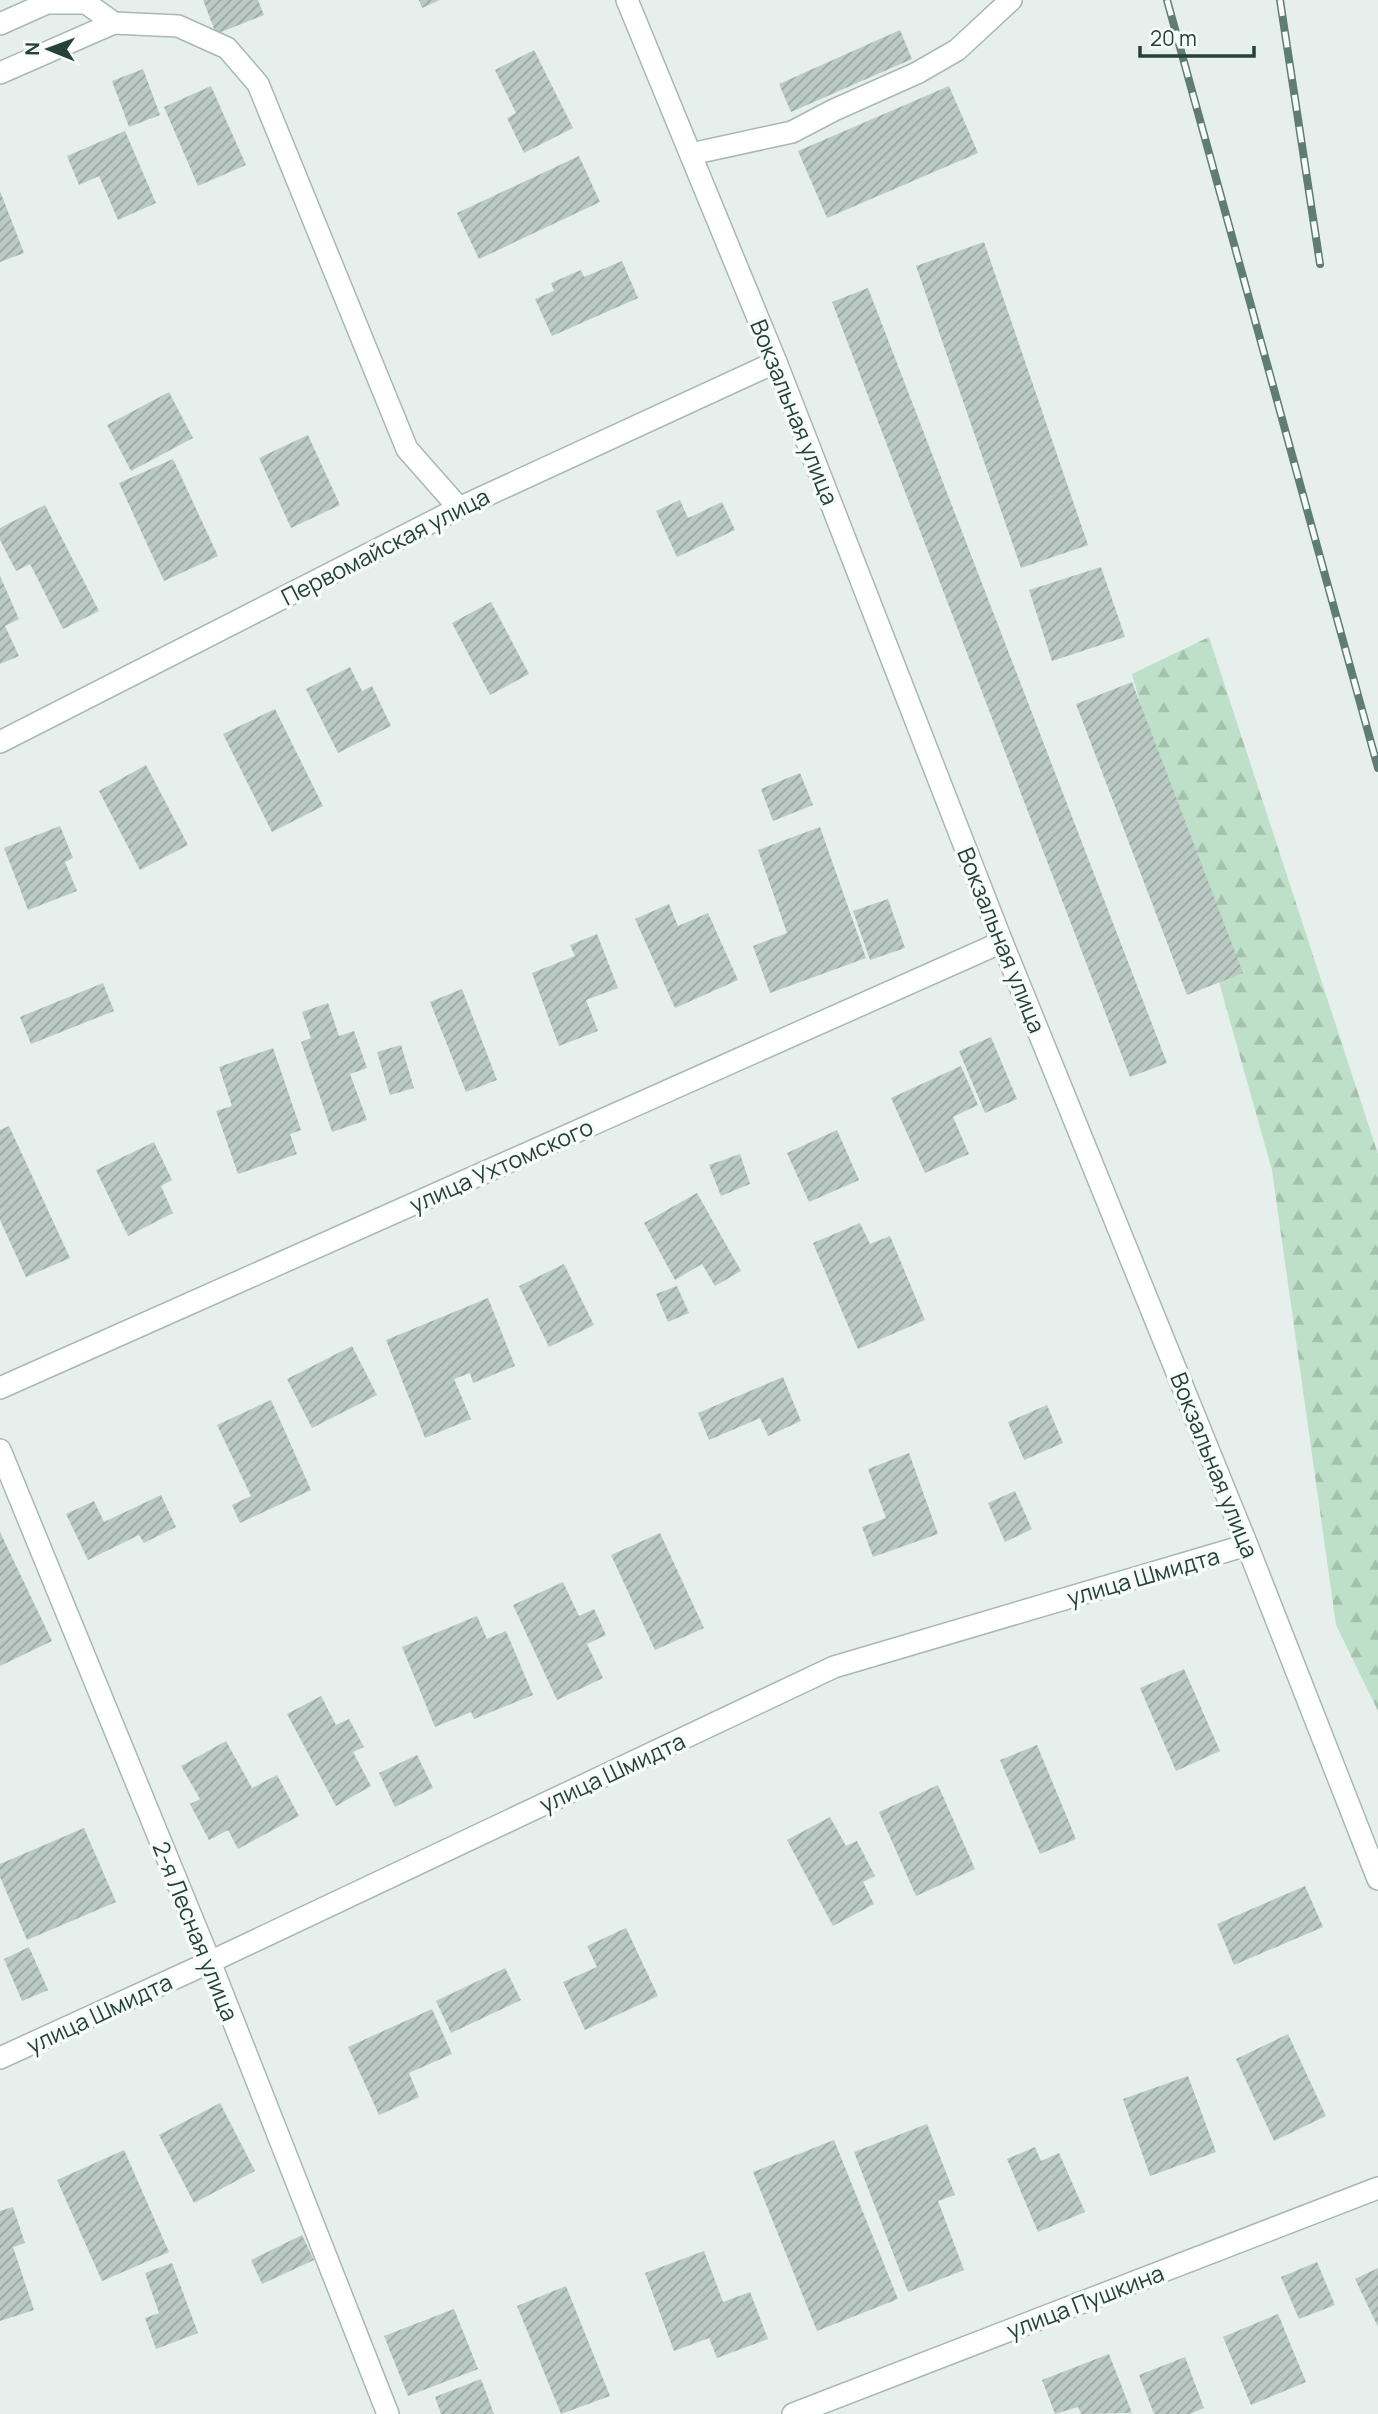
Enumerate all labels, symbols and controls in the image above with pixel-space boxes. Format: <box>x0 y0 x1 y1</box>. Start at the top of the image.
north arrow <box>14 14 84 84</box>
scale bar <box>1140 14 1254 58</box>
text: 20 m <box>1150 24 1197 52</box>
text: N <box>19 42 45 56</box>
street label: Вокзальная улица <box>743 315 847 509</box>
street label: Первомайская улица <box>275 480 495 612</box>
street label: Вокзальная улица <box>950 843 1054 1037</box>
street label: улица Ухтомского <box>404 1110 598 1220</box>
street label: Вокзальная улица <box>1163 1368 1267 1562</box>
street label: улица Шмидта <box>1063 1539 1223 1613</box>
street label: улица Шмидта <box>534 1724 690 1820</box>
street label: 2-я Лесная улица <box>145 1836 247 2026</box>
street label: улица Шмидта <box>21 1965 177 2061</box>
street label: улица Пушкина <box>1002 2256 1168 2346</box>

